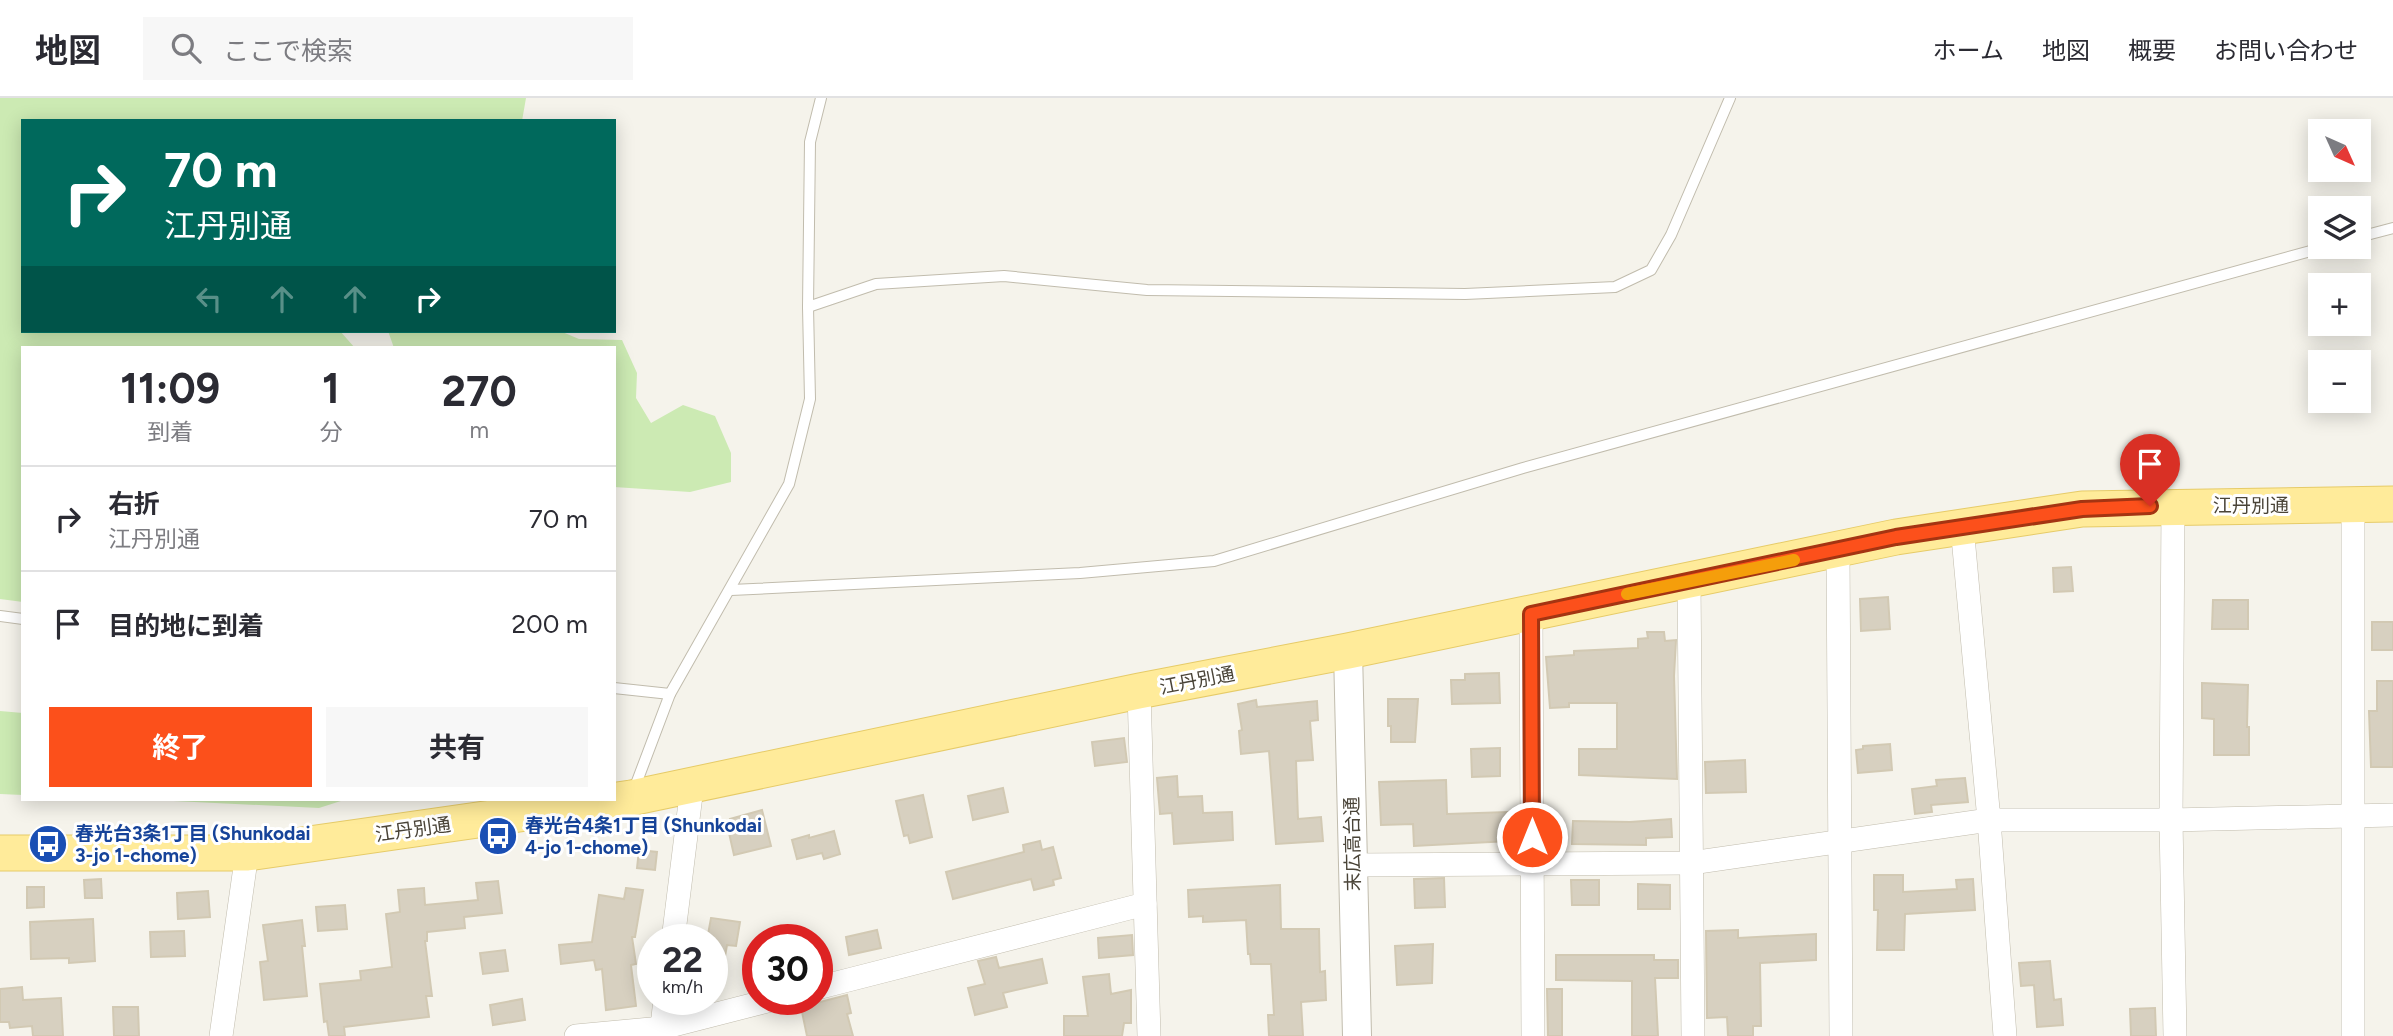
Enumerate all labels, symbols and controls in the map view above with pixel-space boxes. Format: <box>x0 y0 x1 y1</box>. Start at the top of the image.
search box <box>143 17 633 80</box>
icon: search <box>167 29 205 67</box>
text: 地図 <box>35 31 101 70</box>
text: ここで検索 <box>223 35 353 67</box>
text: ホーム <box>1933 36 2004 65</box>
text: 地図 <box>2042 36 2090 65</box>
text: 概要 <box>2128 36 2176 65</box>
text: お問い合わせ <box>2214 36 2358 65</box>
north arrow <box>2308 119 2371 182</box>
map controls <box>2308 119 2371 413</box>
text: 70 m <box>164 140 277 199</box>
icon: right <box>49 147 140 238</box>
button: layers <box>2308 196 2371 259</box>
text: 江丹別通 <box>164 207 292 245</box>
button: + <box>2308 273 2371 336</box>
icon: left <box>190 280 228 318</box>
icon: ahead <box>263 280 301 318</box>
icon: ahead <box>336 280 374 318</box>
icon: right <box>409 280 447 318</box>
button: − <box>2308 350 2371 413</box>
text: 11:09 <box>120 363 220 414</box>
text: 1 <box>322 363 340 414</box>
text: 270 <box>442 366 517 417</box>
text: m <box>469 416 489 444</box>
text: 到着 <box>147 418 193 446</box>
text: 分 <box>319 418 342 446</box>
pin <box>2120 434 2180 506</box>
icon: arrive <box>2131 445 2169 483</box>
text: 右折 <box>108 488 160 520</box>
street label: 江丹別通 <box>2213 494 2289 517</box>
icon: right <box>49 500 87 538</box>
text: 70 m <box>529 503 588 535</box>
text: 江丹別通 <box>108 525 200 553</box>
icon: arrive <box>49 605 87 643</box>
text: 200 m <box>512 608 588 640</box>
text: 目的地に到着 <box>108 610 264 642</box>
street label: 江丹別通 <box>1158 662 1237 699</box>
button: 終了 <box>49 707 312 787</box>
button: 共有 <box>326 707 588 787</box>
street label: 末広高台通 <box>1340 796 1365 892</box>
position arrow <box>1495 800 1569 874</box>
street label: 江丹別通 <box>374 813 452 846</box>
place label: 春光台4条1丁目 (Shunkodai 4-jo 1-chome) <box>525 814 762 859</box>
bus stop icon: 春光台4条1丁目 (Shunkodai 4-jo 1-chome) <box>477 815 519 857</box>
place label: 春光台3条1丁目 (Shunkodai 3-jo 1-chome) <box>75 822 311 867</box>
bus stop icon: 春光台3条1丁目 (Shunkodai 3-jo 1-chome) <box>27 823 69 865</box>
speed limit sign: 30 <box>742 924 833 1015</box>
text: 22 <box>662 939 703 981</box>
text: km/h <box>662 976 703 998</box>

